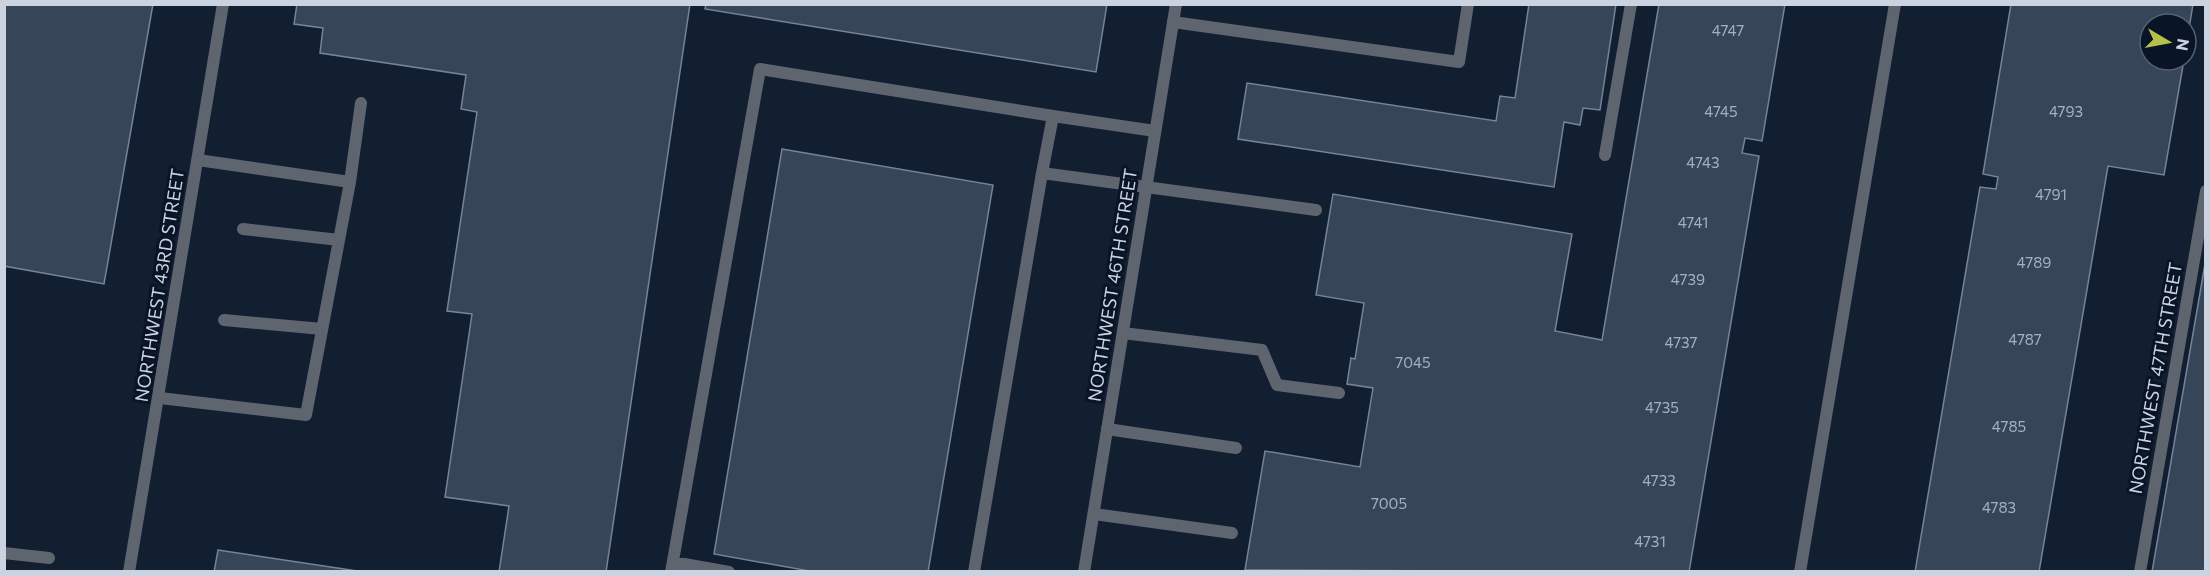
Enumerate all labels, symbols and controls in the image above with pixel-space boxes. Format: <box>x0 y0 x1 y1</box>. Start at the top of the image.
north arrow <box>2138 12 2198 72</box>
house number: 4747 <box>1712 21 1744 39</box>
text: N <box>2173 37 2194 52</box>
house number: 4745 <box>1704 102 1738 120</box>
house number: 4793 <box>2049 102 2083 120</box>
house number: 4743 <box>1686 153 1720 171</box>
street label: NORTHWEST 43RD STREET <box>130 167 188 403</box>
street label: NORTHWEST 46TH STREET <box>1083 167 1141 403</box>
house number: 4791 <box>2035 185 2067 203</box>
house number: 4741 <box>1678 213 1708 231</box>
house number: 4789 <box>2017 253 2051 271</box>
street label: NORTHWEST 47TH STREET <box>2124 261 2186 495</box>
house number: 4739 <box>1671 270 1705 288</box>
house number: 4787 <box>2008 330 2042 348</box>
house number: 4737 <box>1664 333 1698 351</box>
house number: 7045 <box>1395 353 1431 371</box>
house number: 4735 <box>1645 398 1679 416</box>
house number: 4785 <box>1992 417 2026 435</box>
house number: 4733 <box>1642 471 1676 489</box>
house number: 7005 <box>1371 494 1407 512</box>
house number: 4783 <box>1982 498 2016 516</box>
house number: 4731 <box>1634 532 1666 550</box>

